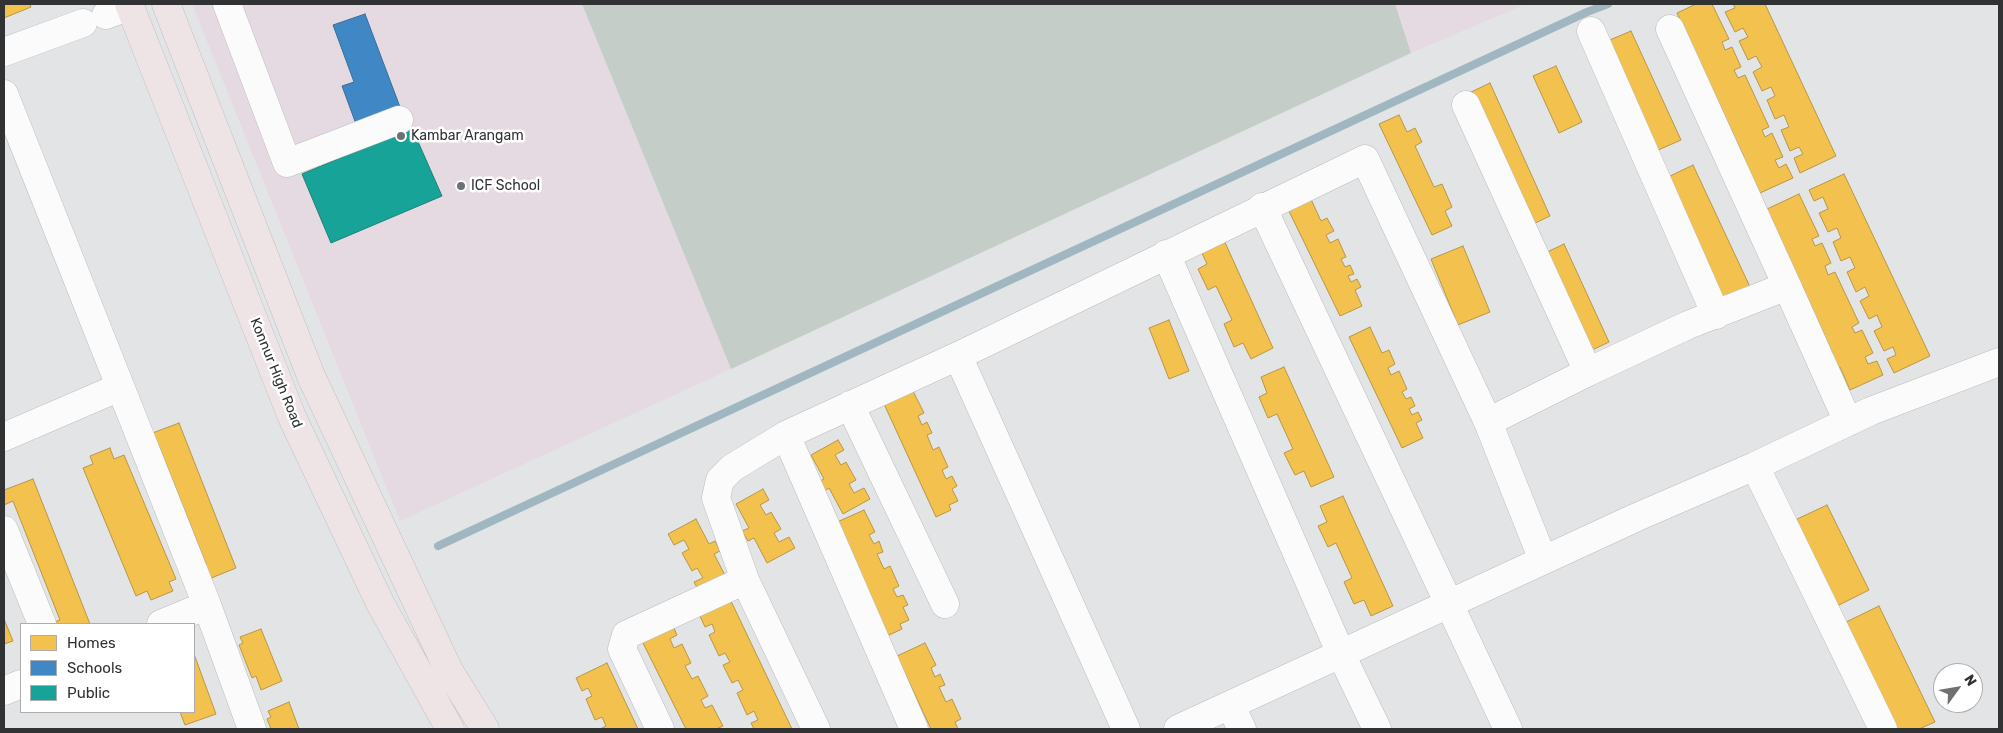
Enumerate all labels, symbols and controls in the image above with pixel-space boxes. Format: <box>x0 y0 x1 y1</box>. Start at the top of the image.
place label: Kambar Arangam <box>411 128 524 144</box>
marker: Kambar Arangam <box>395 130 407 142</box>
place label: ICF School <box>471 178 540 194</box>
marker: ICF School <box>455 180 467 192</box>
street label: Konnur High Road <box>246 316 306 430</box>
legend <box>20 623 195 713</box>
text: Homes <box>67 634 116 652</box>
text: Schools <box>67 659 122 677</box>
north arrow <box>1933 663 1983 713</box>
text: N <box>1960 672 1980 689</box>
text: Public <box>67 684 110 702</box>

